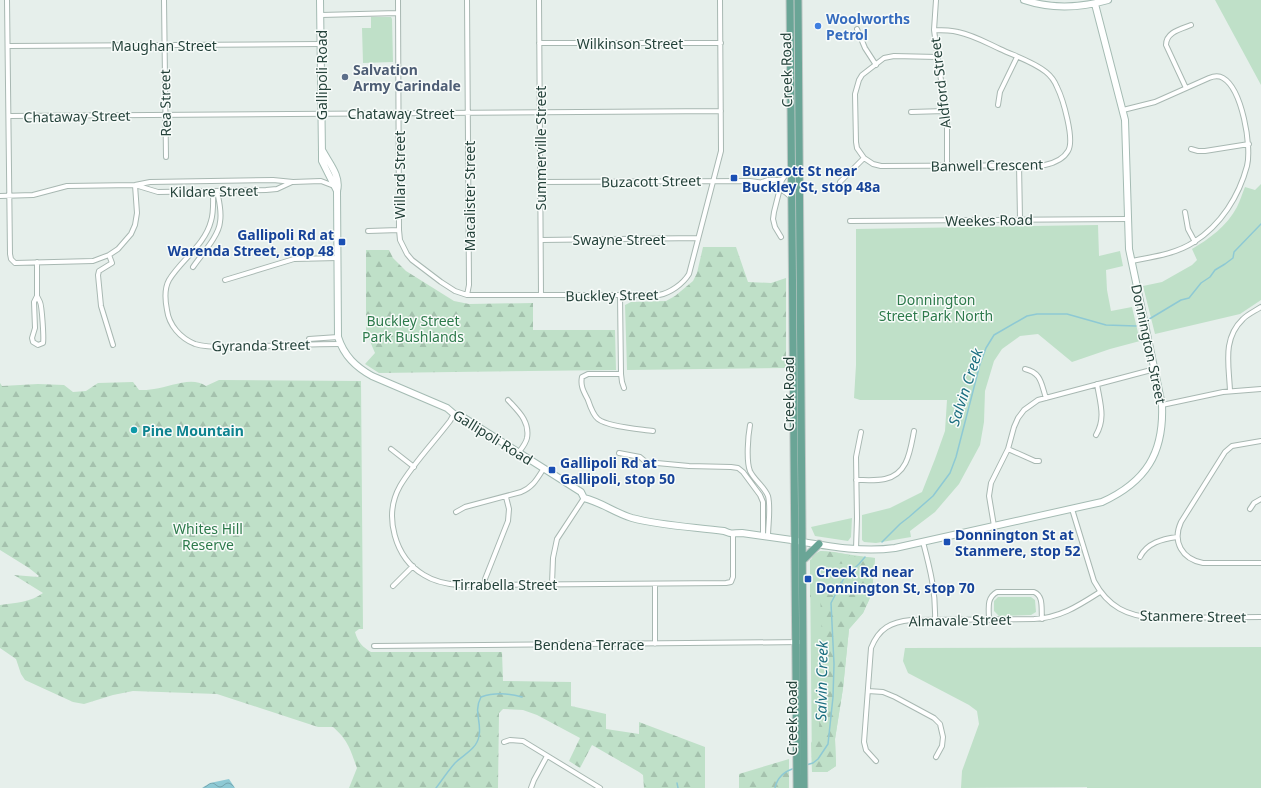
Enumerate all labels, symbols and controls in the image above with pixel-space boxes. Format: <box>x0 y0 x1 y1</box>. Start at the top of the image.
place label: Woolworths Petrol <box>826 9 910 44</box>
marker: Woolworths Petrol <box>813 21 823 31</box>
street label: Gallipoli Road <box>312 30 331 120</box>
street label: Creek Road <box>776 32 796 108</box>
street label: Wilkinson Street <box>577 34 683 53</box>
street label: Maughan Street <box>111 36 217 55</box>
street label: Aldford Street <box>925 37 955 129</box>
place label: Salvation Army Carindale <box>353 60 461 95</box>
street label: Rea Street <box>155 69 175 137</box>
marker: Salvation Army Carindale <box>340 72 350 82</box>
street label: Summerville Street <box>531 86 550 210</box>
street label: Chataway Street <box>348 104 455 123</box>
street label: Chataway Street <box>23 106 131 126</box>
street label: Willard Street <box>390 131 409 219</box>
street label: Macalister Street <box>460 141 479 251</box>
street label: Banwell Crescent <box>931 155 1043 175</box>
place label: Buzacott St near Buckley St, stop 48a <box>742 161 880 196</box>
street label: Buzacott Street <box>601 171 701 191</box>
marker: Buzacott St near Buckley St, stop 48a <box>729 173 739 183</box>
street label: Kildare Street <box>170 181 258 201</box>
street label: Weekes Road <box>945 210 1033 230</box>
place label: Gallipoli Rd at Warenda Street, stop 48 <box>167 225 334 260</box>
street label: Swayne Street <box>573 230 665 249</box>
marker: Gallipoli Rd at Warenda Street, stop 48 <box>337 237 347 247</box>
street label: Donnington Street <box>1127 282 1171 406</box>
street label: Buckley Street <box>565 285 659 305</box>
park label: Donnington Street Park North <box>879 290 993 325</box>
park label: Buckley Street Park Bushlands <box>362 311 464 346</box>
street label: Gyranda Street <box>212 335 310 355</box>
water label: Salvin Creek <box>943 345 987 428</box>
street label: Creek Road <box>779 357 798 431</box>
street label: Gallipoli Road <box>450 405 536 469</box>
place label: Pine Mountain <box>142 421 244 440</box>
marker: Pine Mountain <box>129 425 139 435</box>
place label: Gallipoli Rd at Gallipoli, stop 50 <box>560 453 675 488</box>
marker: Gallipoli Rd at Gallipoli, stop 50 <box>547 465 557 475</box>
park label: Whites Hill Reserve <box>173 519 243 554</box>
place label: Donnington St at Stanmere, stop 52 <box>955 525 1081 560</box>
marker: Donnington St at Stanmere, stop 52 <box>942 537 952 547</box>
place label: Creek Rd near Donnington St, stop 70 <box>816 562 975 597</box>
marker: Creek Rd near Donnington St, stop 70 <box>803 574 813 584</box>
street label: Tirrabella Street <box>453 575 557 594</box>
street label: Stanmere Street <box>1140 606 1246 626</box>
street label: Almavale Street <box>908 610 1012 630</box>
street label: Bendena Terrace <box>534 635 644 654</box>
water label: Salvin Creek <box>810 640 832 721</box>
street label: Creek Road <box>782 681 801 755</box>

